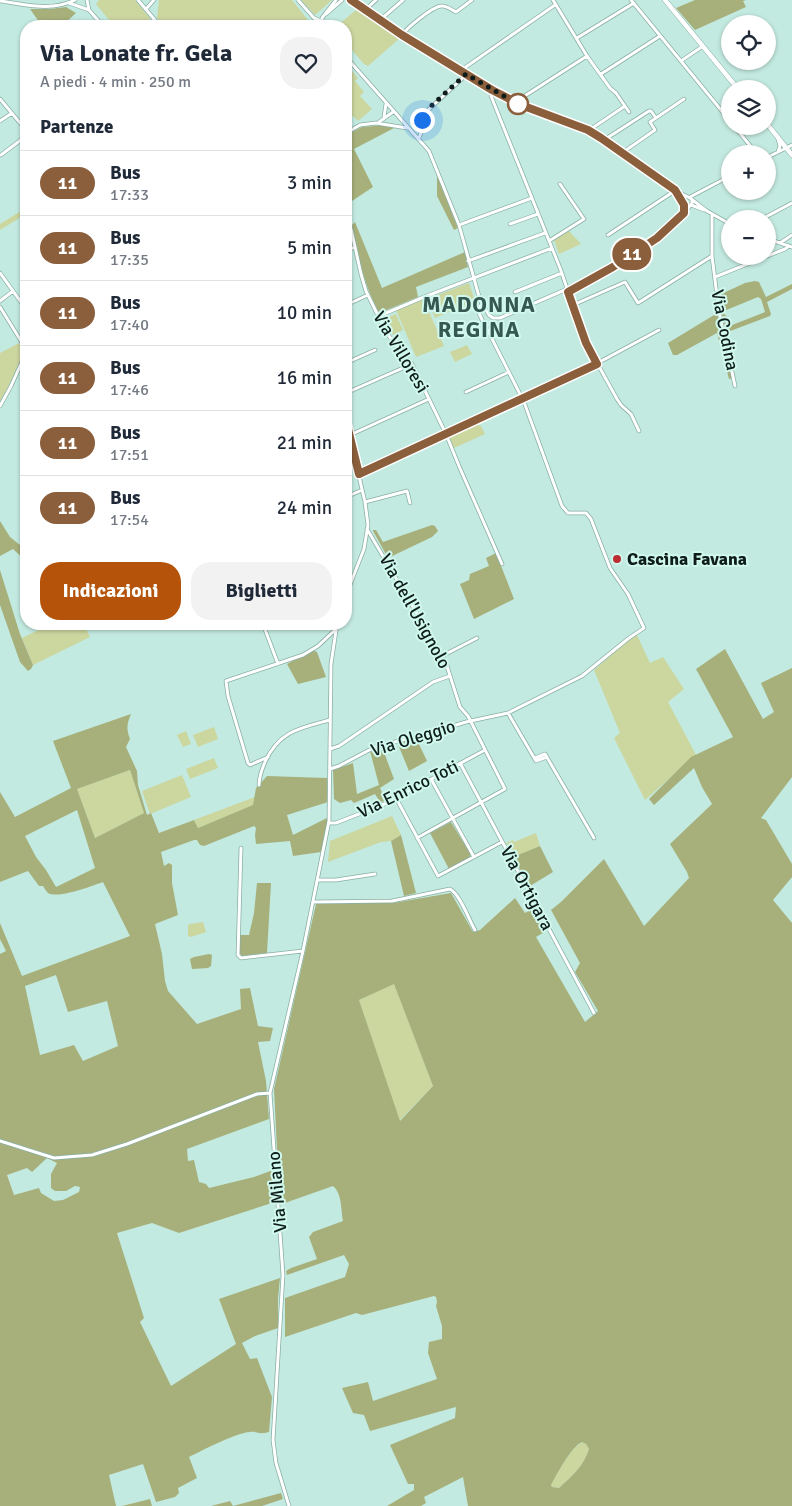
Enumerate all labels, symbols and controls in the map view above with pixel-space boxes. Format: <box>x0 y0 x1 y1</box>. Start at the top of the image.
map controls <box>721 15 776 265</box>
button: locate <box>721 15 776 70</box>
button: heart <box>280 37 332 89</box>
text: Via Lonate fr. Gela <box>40 38 232 68</box>
text: A piedi · 4 min · 250 m <box>40 72 191 92</box>
button: layers <box>721 80 776 135</box>
unlabelled marker <box>507 93 529 115</box>
your location <box>410 108 435 133</box>
text: Partenze <box>40 115 113 139</box>
button: + <box>721 145 776 200</box>
text: Bus <box>110 161 141 185</box>
text: 3 min <box>287 171 332 195</box>
text: 11 <box>58 172 77 194</box>
text: 17:33 <box>110 185 149 205</box>
button: − <box>721 210 776 265</box>
text: Bus <box>110 226 141 250</box>
text: 5 min <box>287 236 332 260</box>
text: 11 <box>58 237 77 259</box>
line badge: 11 <box>610 238 654 270</box>
text: 11 <box>622 243 642 265</box>
text: 17:35 <box>110 250 149 270</box>
street label: Via Codina <box>706 288 744 372</box>
text: Bus <box>110 291 141 315</box>
district label: MADONNA REGINA <box>422 291 536 343</box>
text: 10 min <box>277 301 332 325</box>
text: 11 <box>58 302 77 324</box>
street label: Via Villoresi <box>368 307 434 397</box>
text: 17:40 <box>110 315 149 335</box>
text: Bus <box>110 356 141 380</box>
text: 16 min <box>277 366 332 390</box>
text: 11 <box>58 367 77 389</box>
text: 17:46 <box>110 380 149 400</box>
text: Bus <box>110 421 141 445</box>
text: 21 min <box>277 431 332 455</box>
text: 11 <box>58 432 77 454</box>
text: 17:51 <box>110 445 149 465</box>
text: Bus <box>110 486 141 510</box>
text: 24 min <box>277 496 332 520</box>
text: 11 <box>58 497 77 519</box>
text: 17:54 <box>110 510 149 530</box>
place label: Cascina Favana <box>627 548 747 570</box>
street label: Via dell'Usignolo <box>374 550 456 672</box>
marker: Cascina Favana <box>611 553 623 565</box>
button: Indicazioni <box>40 562 181 620</box>
button: Biglietti <box>191 562 332 620</box>
street label: Via Oleggio <box>368 715 458 761</box>
street label: Via Enrico Toti <box>354 755 462 823</box>
street label: Via Ortigara <box>496 842 558 934</box>
street label: Via Milano <box>262 1151 292 1233</box>

